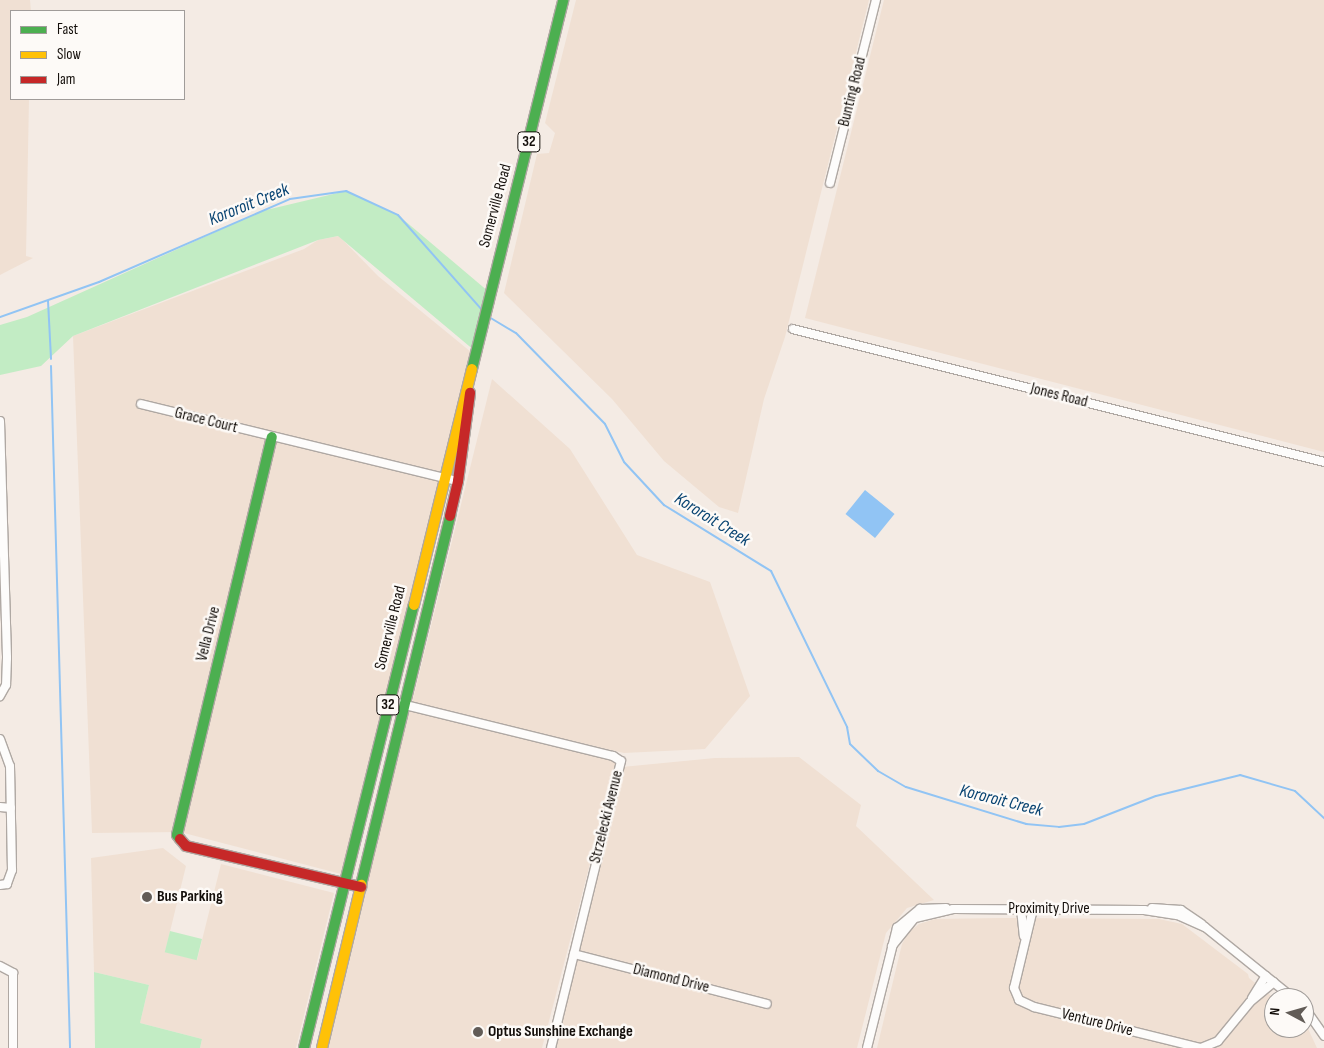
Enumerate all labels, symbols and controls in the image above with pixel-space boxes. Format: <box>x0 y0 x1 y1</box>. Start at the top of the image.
legend <box>10 10 185 100</box>
text: Fast <box>57 20 78 39</box>
text: Slow <box>57 45 81 64</box>
street label: Bunting Road <box>835 55 871 129</box>
text: Jam <box>57 70 75 89</box>
road number: 32 <box>516 130 542 154</box>
street label: Somerville Road <box>476 162 516 250</box>
water label: Kororoit Creek <box>206 179 292 231</box>
street label: Jones Road <box>1028 380 1090 412</box>
street label: Grace Court <box>172 404 240 438</box>
water label: Kororoit Creek <box>670 488 754 552</box>
street label: Somerville Road <box>371 584 411 672</box>
street label: Vella Drive <box>193 605 225 663</box>
road number: 32 <box>376 692 400 718</box>
street label: Strzelecki Avenue <box>586 769 628 865</box>
water label: Kororoit Creek <box>957 780 1045 822</box>
place label: Bus Parking <box>157 887 223 907</box>
marker: Bus Parking <box>141 891 153 903</box>
street label: Proximity Drive <box>1008 899 1090 919</box>
street label: Diamond Drive <box>631 960 711 998</box>
north arrow <box>1264 988 1314 1038</box>
street label: Venture Drive <box>1059 1005 1135 1041</box>
text: N <box>1266 1007 1283 1016</box>
place label: Optus Sunshine Exchange <box>488 1022 633 1042</box>
marker: Optus Sunshine Exchange <box>472 1026 484 1038</box>

